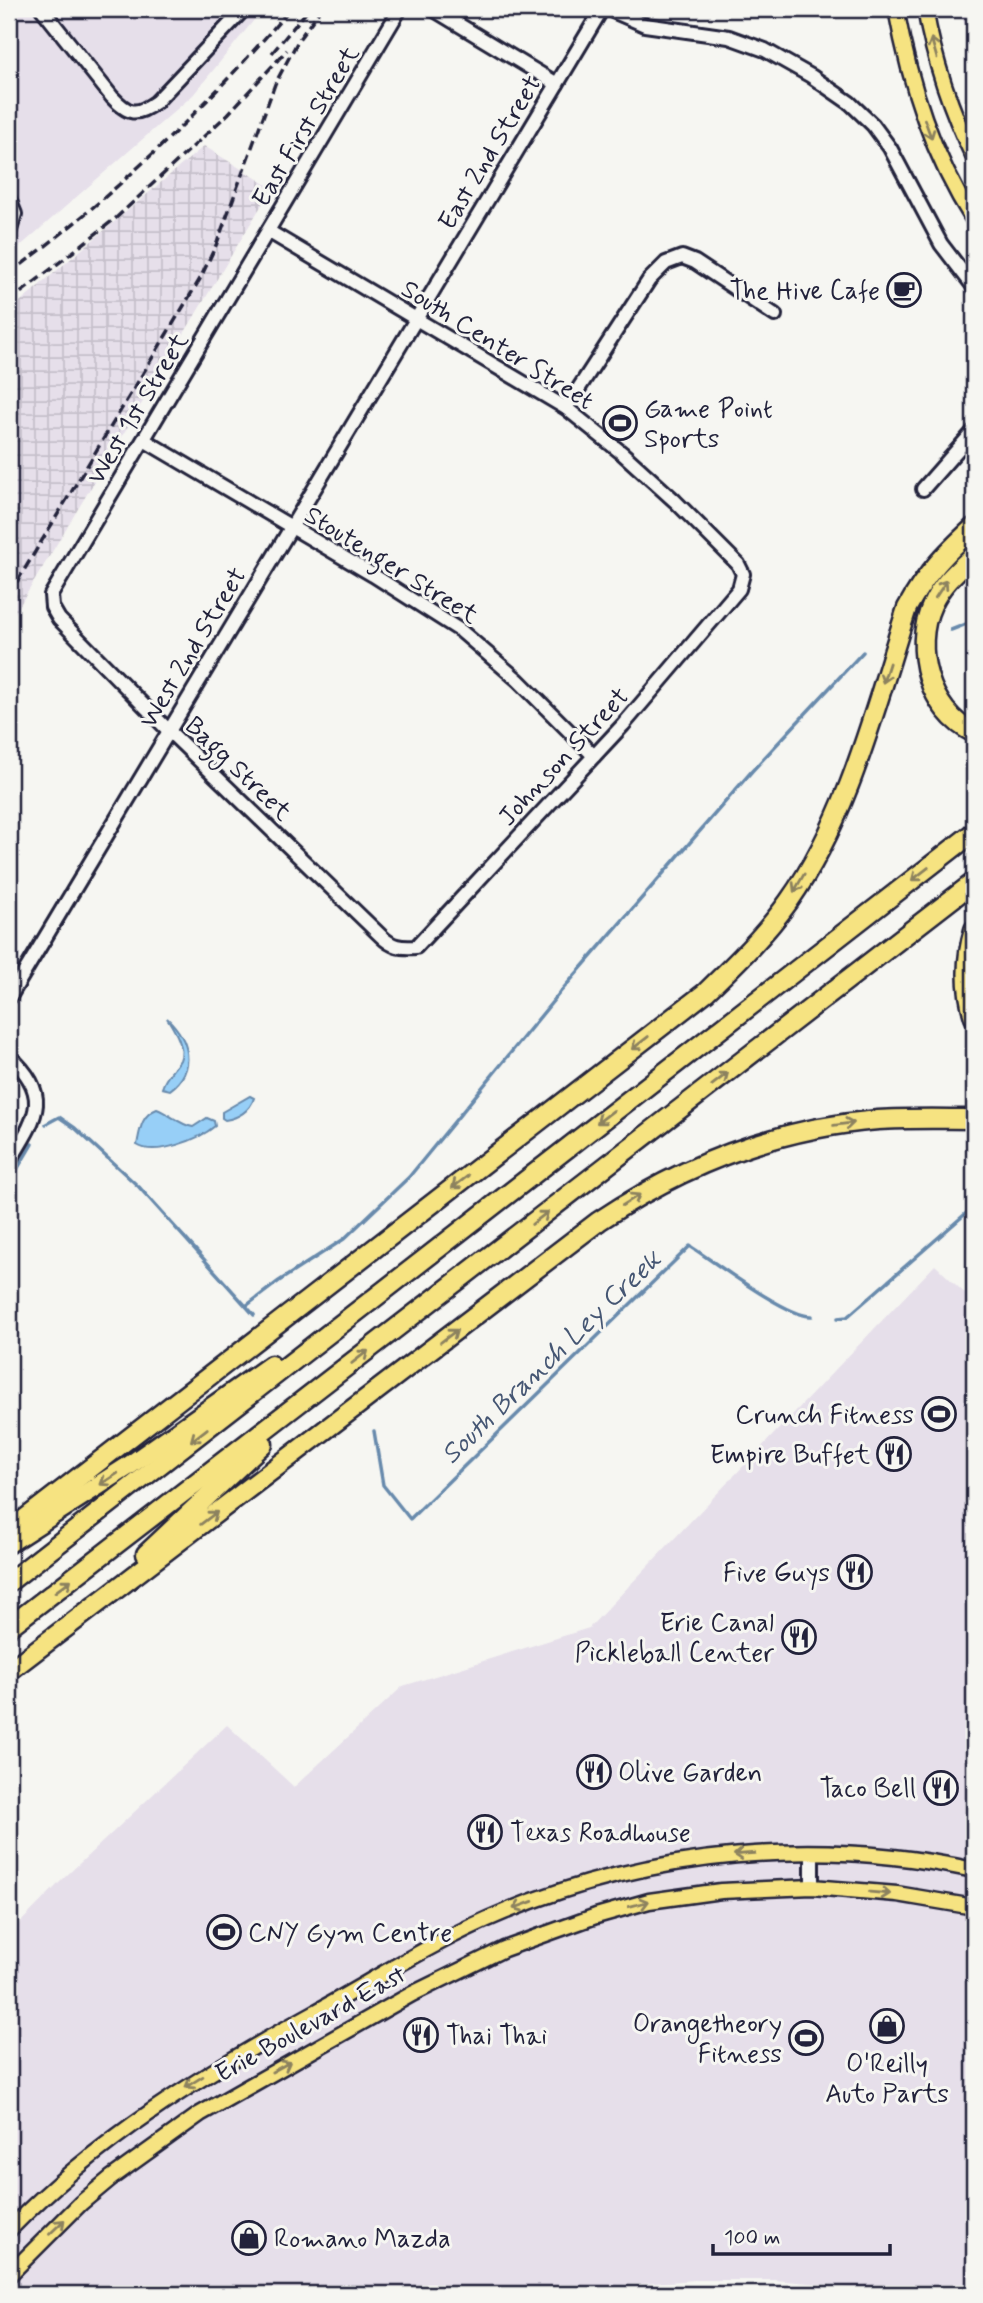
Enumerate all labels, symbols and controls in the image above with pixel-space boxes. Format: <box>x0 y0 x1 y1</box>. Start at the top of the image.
one-way arrow <box>926 38 939 60</box>
street label: East First Street <box>245 40 368 214</box>
street label: East 2nd Street <box>431 69 550 237</box>
one-way arrow <box>923 117 935 139</box>
cafe icon: The Hive Cafe <box>885 271 923 309</box>
street label: South Center Street <box>394 273 600 419</box>
place label: The Hive Cafe <box>729 275 880 309</box>
street label: West 1st Street <box>80 327 197 491</box>
place label: Game Point Sports <box>644 393 773 457</box>
sports icon: Game Point Sports <box>601 404 639 442</box>
street label: Stoutenger Street <box>296 499 484 635</box>
street label: West 2nd Street <box>132 561 255 735</box>
one-way arrow <box>934 580 948 600</box>
one-way arrow <box>878 662 891 684</box>
street label: Johnson Street <box>491 681 638 834</box>
street label: Bagg Street <box>175 710 299 831</box>
one-way arrow <box>912 866 930 881</box>
one-way arrow <box>792 872 805 893</box>
one-way arrow <box>631 1035 650 1050</box>
one-way arrow <box>710 1072 728 1087</box>
one-way arrow <box>596 1110 614 1125</box>
one-way arrow <box>832 1118 855 1131</box>
one-way arrow <box>451 1175 470 1190</box>
one-way arrow <box>621 1193 640 1208</box>
one-way arrow <box>530 1211 548 1226</box>
water label: South Branch Ley Creek <box>433 1242 671 1473</box>
one-way arrow <box>439 1329 458 1344</box>
one-way arrow <box>350 1350 368 1365</box>
sports icon: Crunch Fitness <box>920 1395 958 1433</box>
place label: Crunch Fitness <box>735 1399 914 1433</box>
one-way arrow <box>190 1428 208 1443</box>
restaurant icon: Empire Buffet <box>875 1435 913 1473</box>
place label: Empire Buffet <box>710 1439 870 1473</box>
one-way arrow <box>99 1472 119 1486</box>
one-way arrow <box>199 1511 218 1526</box>
restaurant icon: Five Guys <box>836 1553 874 1591</box>
place label: Five Guys <box>723 1557 830 1591</box>
one-way arrow <box>53 1578 72 1593</box>
place label: Erie Canal Pickleball Center <box>575 1607 774 1671</box>
restaurant icon: Erie Canal Pickleball Center <box>780 1618 818 1656</box>
restaurant icon: Olive Garden <box>575 1753 613 1791</box>
place label: Olive Garden <box>618 1757 762 1791</box>
restaurant icon: Taco Bell <box>922 1769 960 1807</box>
place label: Taco Bell <box>819 1773 916 1807</box>
restaurant icon: Texas Roadhouse <box>466 1813 504 1851</box>
place label: Texas Roadhouse <box>510 1817 691 1851</box>
one-way arrow <box>733 1848 756 1861</box>
one-way arrow <box>868 1887 891 1900</box>
one-way arrow <box>627 1897 650 1910</box>
one-way arrow <box>513 1900 535 1912</box>
sports icon: CNY Gym Centre <box>205 1913 243 1951</box>
place label: CNY Gym Centre <box>248 1917 452 1951</box>
street label: Erie Boulevard East <box>210 1958 412 2091</box>
shop icon: O'Reilly Auto Parts <box>868 2007 906 2045</box>
place label: Orangetheory Fitness <box>633 2008 782 2072</box>
restaurant icon: Thai Thai <box>402 2016 440 2054</box>
sports icon: Orangetheory Fitness <box>787 2019 825 2057</box>
place label: Thai Thai <box>446 2020 547 2054</box>
place label: O'Reilly Auto Parts <box>825 2048 949 2112</box>
one-way arrow <box>271 2060 291 2074</box>
one-way arrow <box>184 2076 204 2090</box>
scale bar <box>713 2212 890 2256</box>
one-way arrow <box>48 2218 65 2235</box>
shop icon: Romano Mazda <box>230 2219 268 2257</box>
place label: Romano Mazda <box>274 2223 451 2257</box>
text: 100 m <box>724 2224 780 2252</box>

